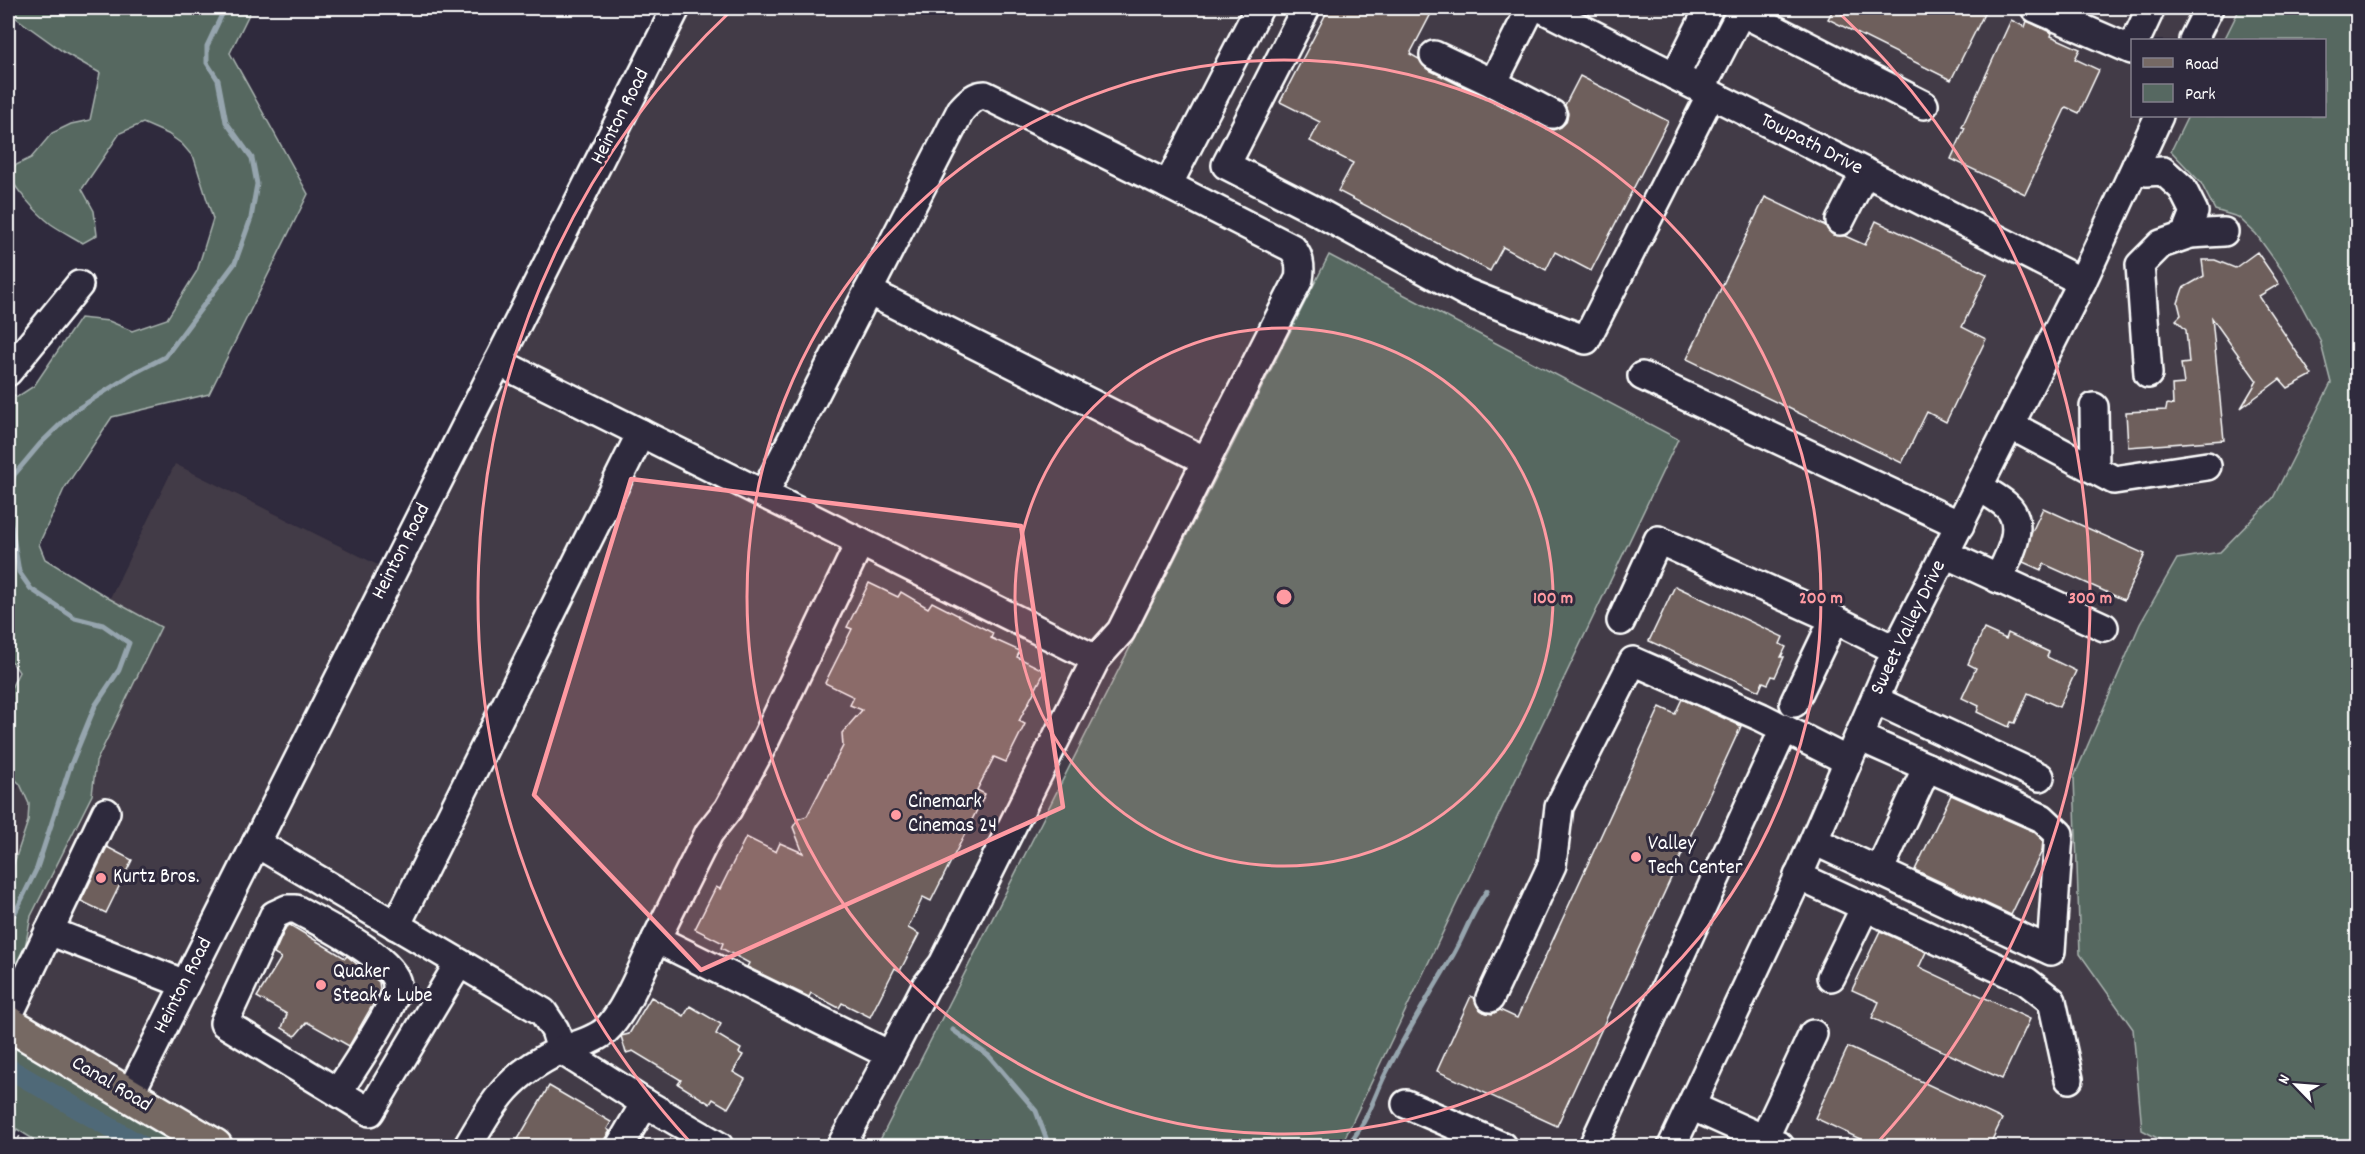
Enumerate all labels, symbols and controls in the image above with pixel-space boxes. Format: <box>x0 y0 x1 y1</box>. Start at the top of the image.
legend <box>2131 39 2326 117</box>
text: Road <box>2185 53 2219 78</box>
street label: Heinton Road <box>584 64 658 170</box>
text: Park <box>2185 83 2216 108</box>
street label: Towpath Drive <box>1754 106 1868 184</box>
street label: Heinton Road <box>365 499 439 605</box>
street label: Sweet Valley Drive <box>1863 555 1955 701</box>
centre of rings <box>1274 587 1294 607</box>
text: 100 m <box>1533 587 1573 612</box>
text: 200 m <box>1799 587 1843 612</box>
text: 300 m <box>2068 587 2112 612</box>
place label: Cinemark Cinemas 24 <box>908 788 997 842</box>
marker: Cinemark Cinemas 24 <box>889 808 903 822</box>
place label: Valley Tech Center <box>1648 830 1743 884</box>
marker: Valley Tech Center <box>1629 850 1643 864</box>
place label: Kurtz Bros. <box>113 863 200 893</box>
marker: Kurtz Bros. <box>94 871 108 885</box>
street label: Heinton Road <box>147 933 221 1039</box>
place label: Quaker Steak & Lube <box>333 958 433 1012</box>
marker: Quaker Steak & Lube <box>314 978 328 992</box>
street label: Canal Road <box>65 1049 157 1121</box>
north arrow <box>2266 1055 2326 1115</box>
text: N <box>2273 1071 2297 1088</box>

